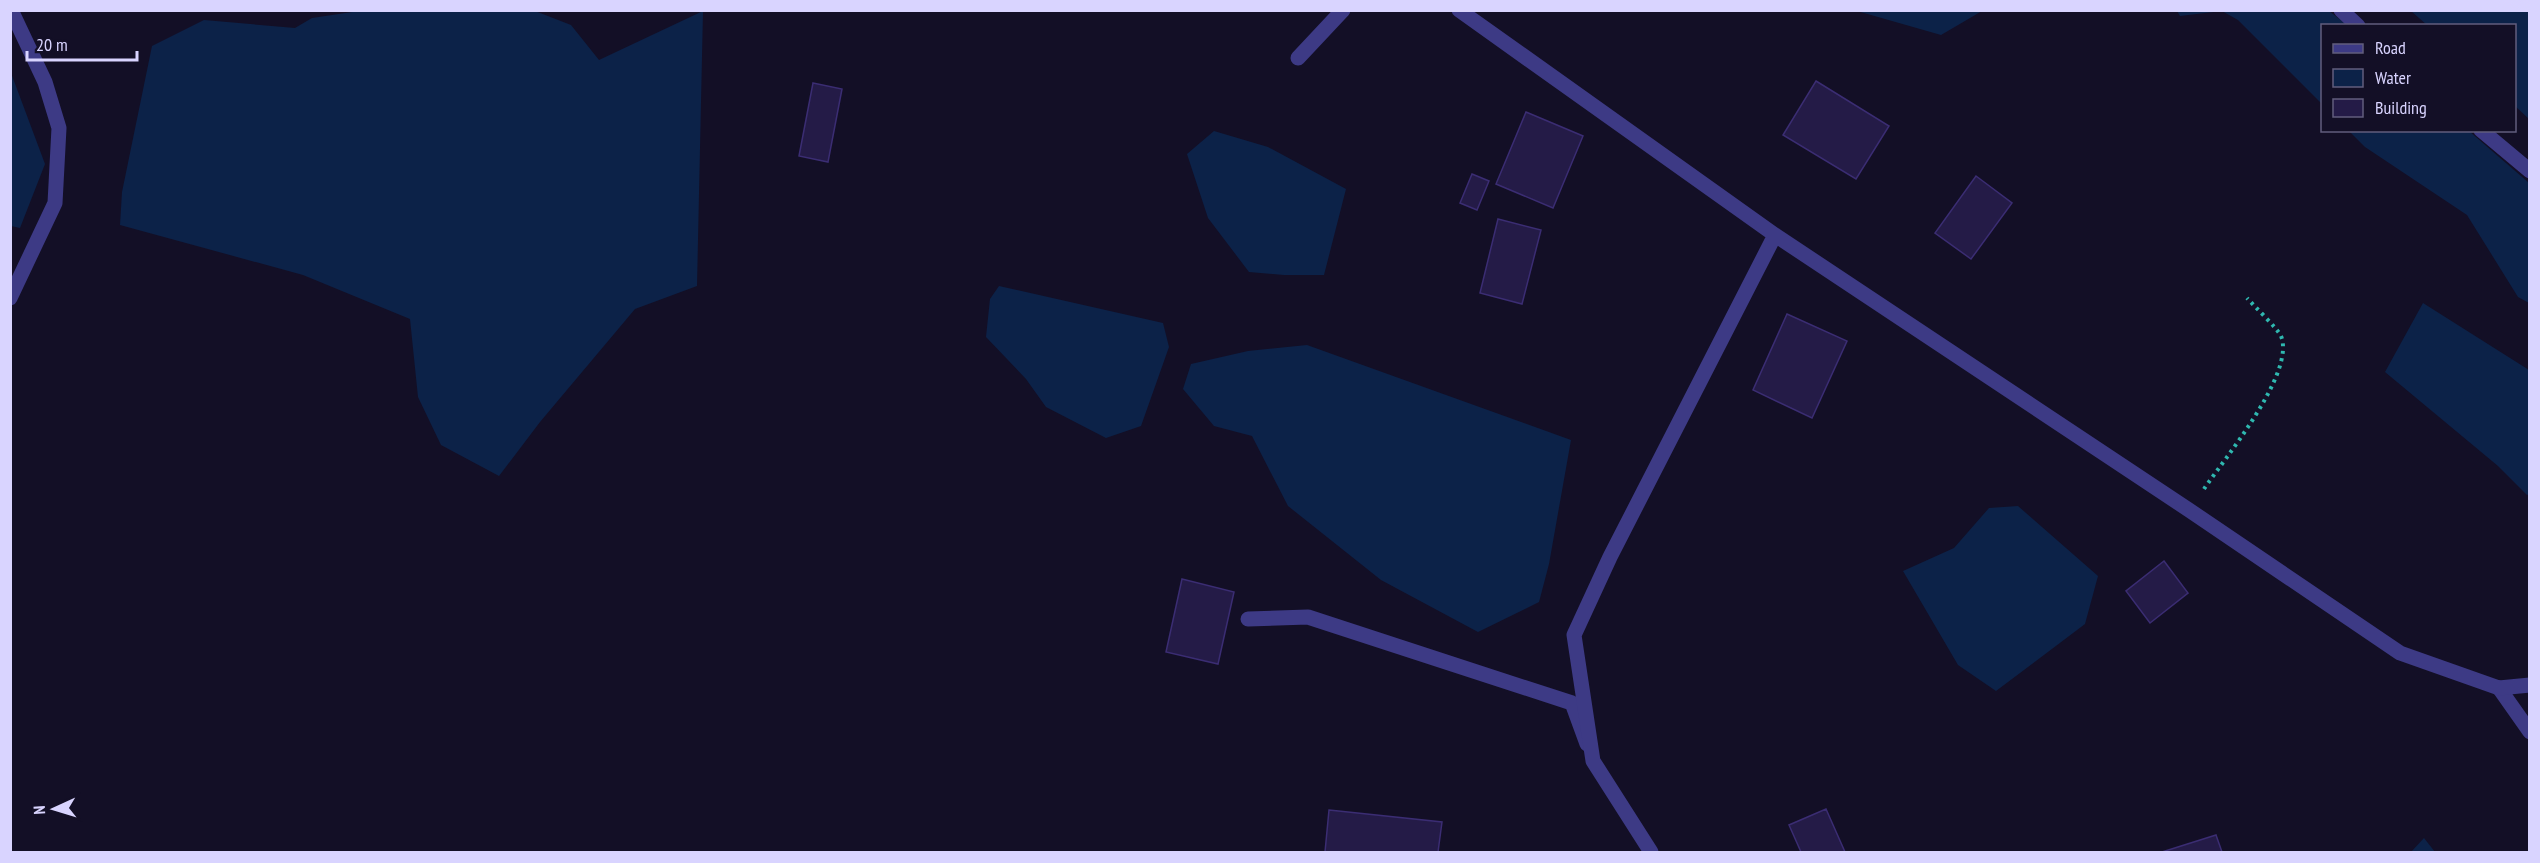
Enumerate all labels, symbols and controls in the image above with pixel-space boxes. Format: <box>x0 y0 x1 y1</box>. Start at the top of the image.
scale bar <box>27 24 136 62</box>
legend <box>2321 24 2516 132</box>
text: 20 m <box>36 33 68 56</box>
text: Road <box>2375 36 2406 59</box>
text: Water <box>2375 66 2411 89</box>
text: Building <box>2375 96 2427 119</box>
north arrow <box>24 779 84 839</box>
text: N <box>29 805 49 815</box>

